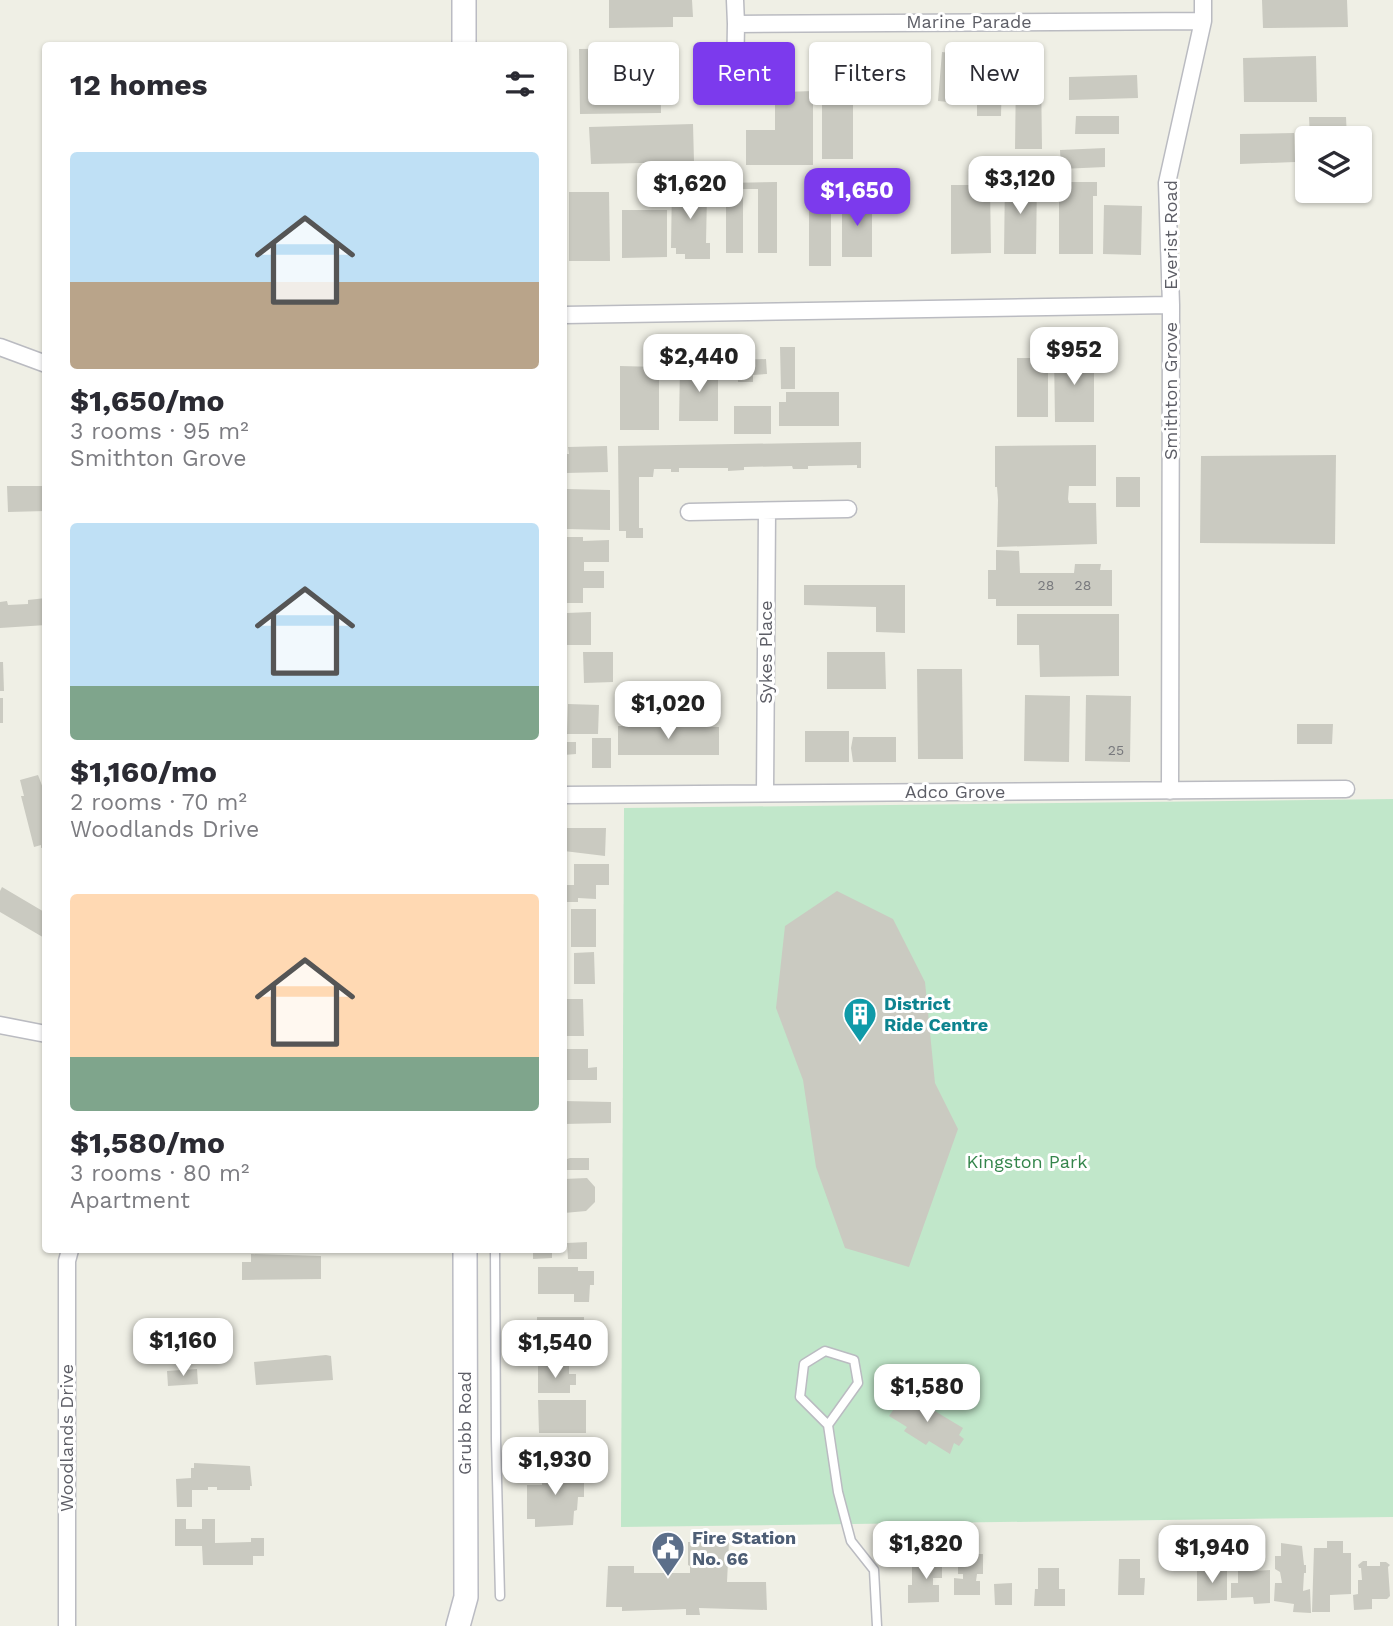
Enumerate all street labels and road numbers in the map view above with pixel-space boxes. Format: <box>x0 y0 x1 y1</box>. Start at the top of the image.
street label: Marine Parade <box>906 11 1032 32</box>
street label: Everist Road <box>1160 180 1181 290</box>
street label: Smithton Grove <box>1160 322 1181 460</box>
street label: Sykes Place <box>755 600 776 704</box>
street label: Adco Grove <box>905 781 1005 802</box>
street label: Woodlands Drive <box>56 1364 77 1512</box>
street label: Grubb Road <box>454 1371 475 1475</box>

